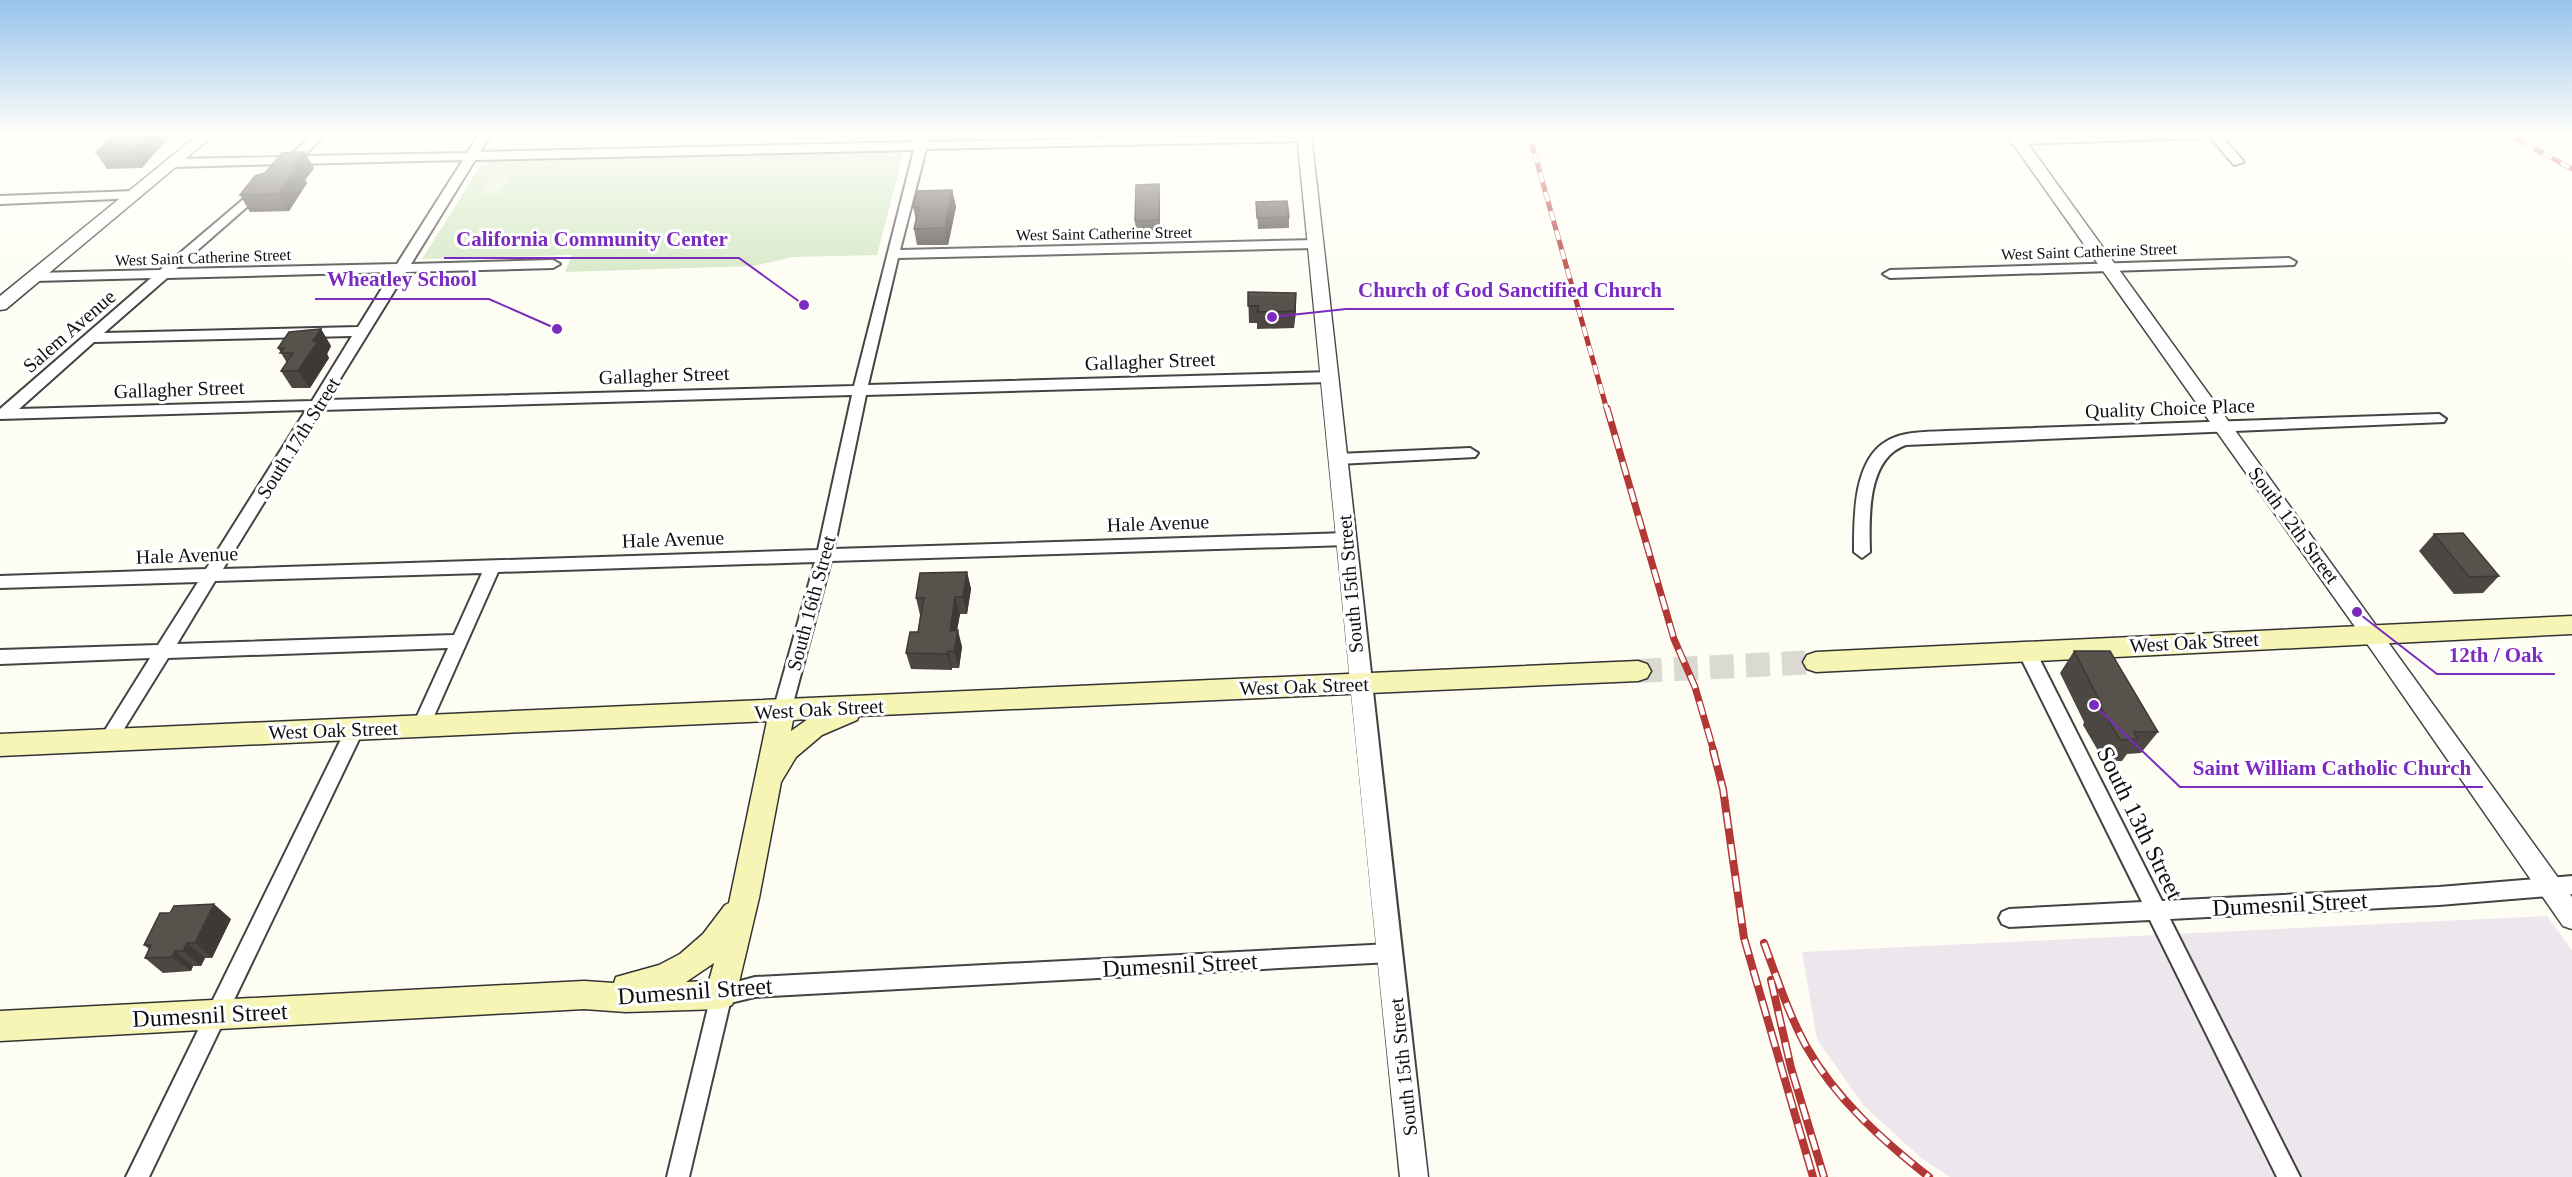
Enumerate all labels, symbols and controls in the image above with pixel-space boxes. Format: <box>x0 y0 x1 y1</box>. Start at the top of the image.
callout: California Community Center <box>444 219 739 258</box>
street label: West Saint Catherine Street <box>1016 223 1193 244</box>
text: California Community Center <box>456 227 728 251</box>
street label: West Saint Catherine Street <box>2001 240 2178 263</box>
street label: West Saint Catherine Street <box>115 246 292 269</box>
callout: Wheatley School <box>315 260 489 299</box>
text: Wheatley School <box>327 267 477 291</box>
callout: Church of God Sanctified Church <box>1346 270 1674 309</box>
text: Church of God Sanctified Church <box>1358 278 1662 302</box>
street label: Salem Avenue <box>19 285 120 377</box>
street label: Gallagher Street <box>1084 348 1216 375</box>
street label: Gallagher Street <box>598 362 730 389</box>
street label: South 17th Street <box>252 373 344 503</box>
street label: Gallagher Street <box>113 376 245 403</box>
street label: Quality Choice Place <box>2085 394 2255 423</box>
street label: South 12th Street <box>2244 462 2344 588</box>
street label: Hale Avenue <box>1106 510 1210 536</box>
street label: South 15th Street <box>1333 513 1367 654</box>
street label: Hale Avenue <box>621 526 725 552</box>
street label: South 16th Street <box>782 533 840 673</box>
street label: Hale Avenue <box>135 542 239 568</box>
street label: West Oak Street <box>2129 628 2260 656</box>
callout: 12th / Oak <box>2437 635 2555 674</box>
text: 12th / Oak <box>2449 643 2544 667</box>
street label: West Oak Street <box>1239 673 1370 699</box>
street label: West Oak Street <box>754 695 885 723</box>
street label: West Oak Street <box>268 717 399 743</box>
street label: South 13th Street <box>2092 742 2188 904</box>
callout: Saint William Catholic Church <box>2180 748 2483 787</box>
text: Saint William Catholic Church <box>2193 756 2471 780</box>
street label: Dumesnil Street <box>2212 887 2369 921</box>
street label: Dumesnil Street <box>1102 948 1259 982</box>
street label: Dumesnil Street <box>617 973 774 1009</box>
street label: South 15th Street <box>1385 996 1421 1137</box>
street label: Dumesnil Street <box>132 998 289 1032</box>

